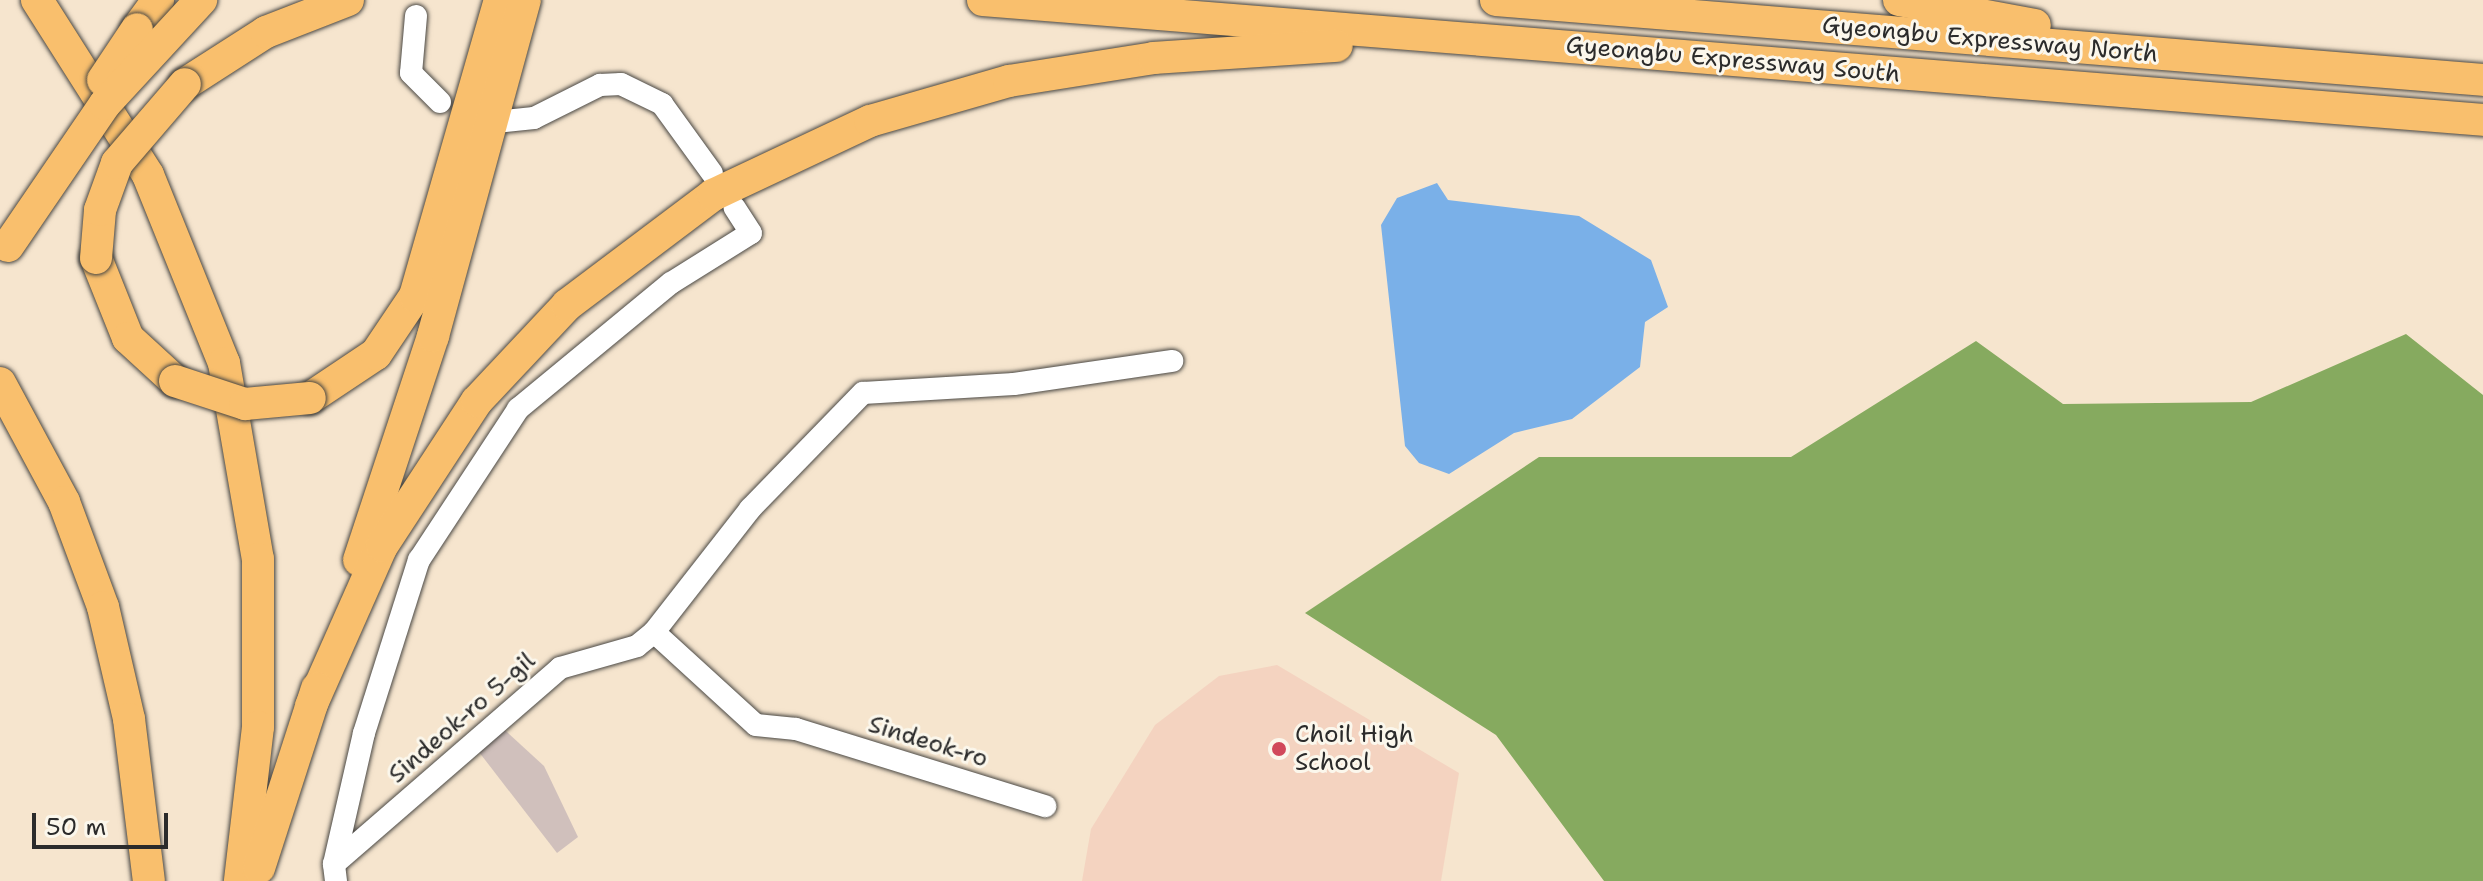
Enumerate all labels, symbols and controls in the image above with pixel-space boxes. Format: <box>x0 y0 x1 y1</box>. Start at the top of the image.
street label: Gyeongbu Expressway North <box>1821 11 2159 69</box>
street label: Gyeongbu Expressway South <box>1565 31 1901 89</box>
street label: Sindeok-ro 5-gil <box>383 647 541 789</box>
street label: Sindeok-ro <box>865 710 991 774</box>
place label: Choil High School <box>1295 721 1414 777</box>
marker: Choil High School <box>1270 740 1288 758</box>
scale bar <box>36 797 172 847</box>
text: 50 m <box>46 811 106 843</box>

